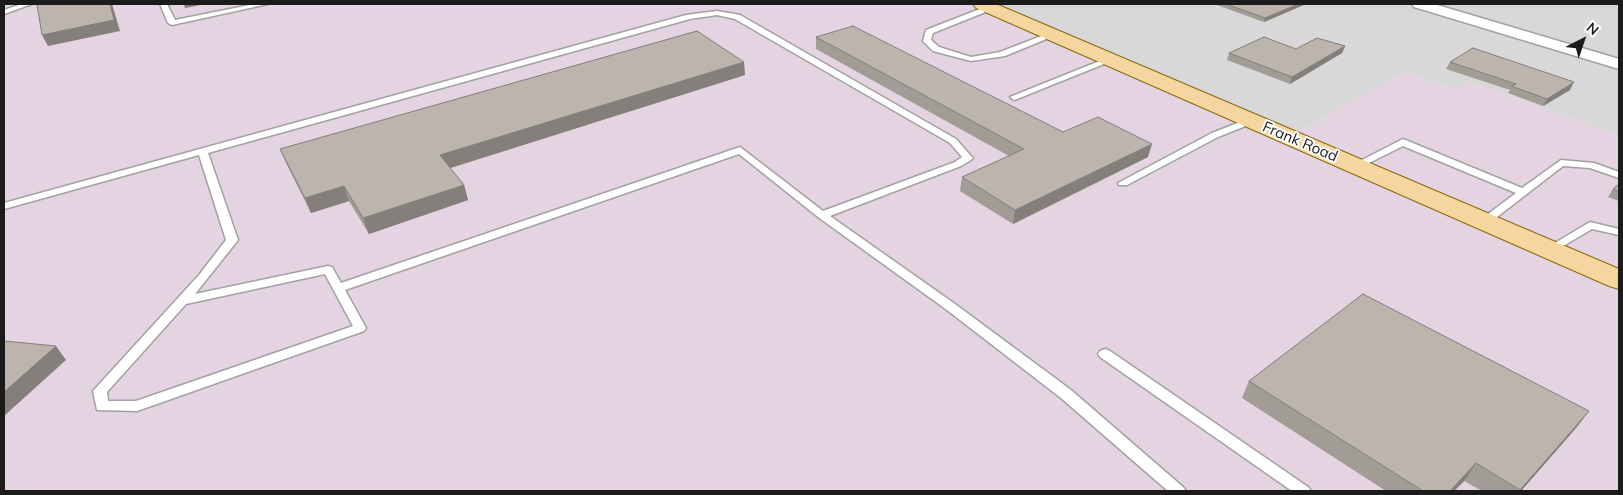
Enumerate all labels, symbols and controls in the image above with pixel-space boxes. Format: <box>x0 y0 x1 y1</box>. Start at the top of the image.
north arrow <box>1558 15 1608 65</box>
text: N <box>1583 18 1603 39</box>
street label: Frank Road <box>1260 118 1340 166</box>

